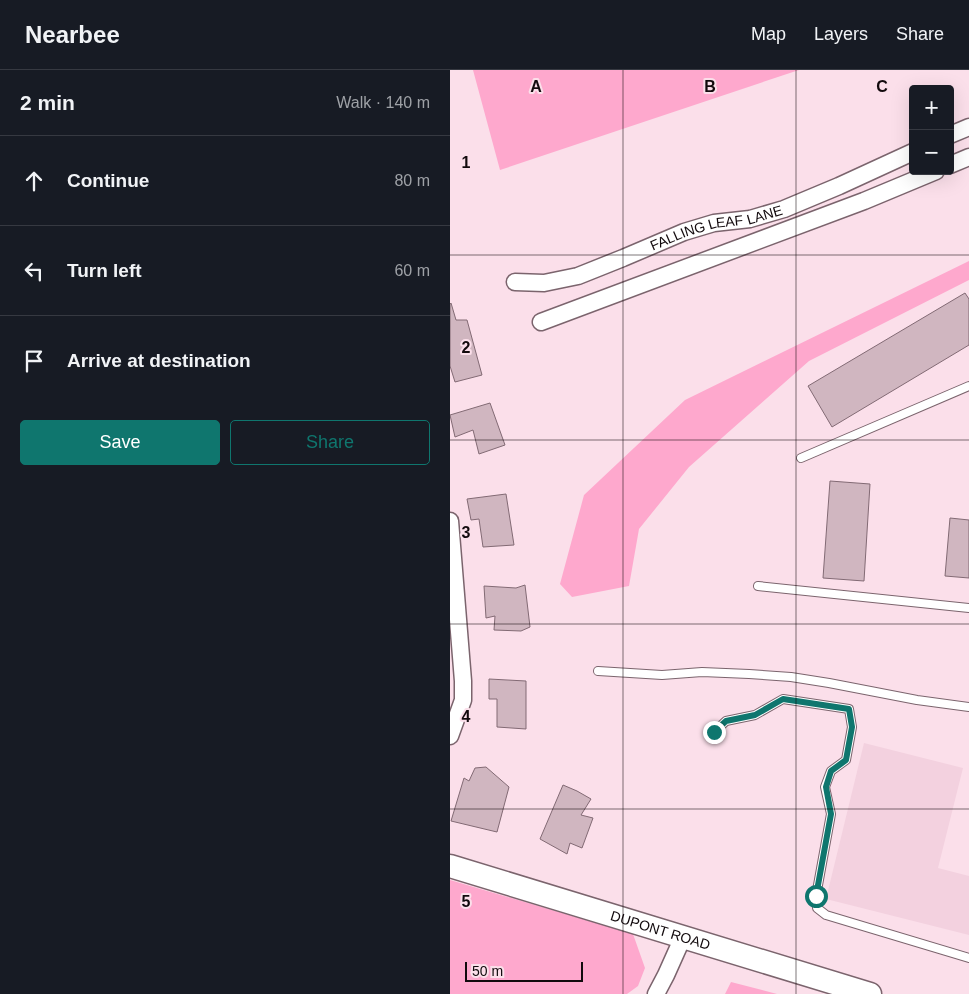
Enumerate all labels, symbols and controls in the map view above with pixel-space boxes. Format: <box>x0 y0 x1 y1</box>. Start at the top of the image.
text: Nearbee <box>25 21 120 48</box>
text: Map <box>751 24 786 44</box>
text: Layers <box>814 24 868 44</box>
text: Share <box>896 24 944 44</box>
text: A <box>530 78 542 95</box>
text: B <box>704 78 716 95</box>
text: C <box>876 78 888 95</box>
map controls <box>909 85 954 175</box>
button: + <box>909 85 954 130</box>
text: 2 min <box>20 91 75 114</box>
text: Walk · 140 m <box>336 94 430 111</box>
button: − <box>909 130 954 175</box>
text: 1 <box>462 154 471 171</box>
icon: ahead <box>20 167 48 195</box>
text: Continue <box>67 170 149 191</box>
text: 80 m <box>394 172 430 189</box>
street label: FALLING LEAF LANE <box>648 202 784 253</box>
icon: left <box>20 257 48 285</box>
text: Turn left <box>67 260 142 281</box>
text: 60 m <box>394 262 430 279</box>
text: 2 <box>462 339 471 356</box>
icon: arrive <box>20 347 48 375</box>
text: Arrive at destination <box>67 350 251 371</box>
button: Save <box>20 420 220 465</box>
button: Share <box>230 420 430 465</box>
text: 3 <box>462 524 471 541</box>
text: 4 <box>462 708 471 725</box>
route end <box>703 721 726 744</box>
route start <box>805 885 828 908</box>
text: 5 <box>462 893 471 910</box>
street label: DUPONT ROAD <box>609 907 712 953</box>
scale bar <box>465 959 582 982</box>
text: 50 m <box>472 963 503 979</box>

